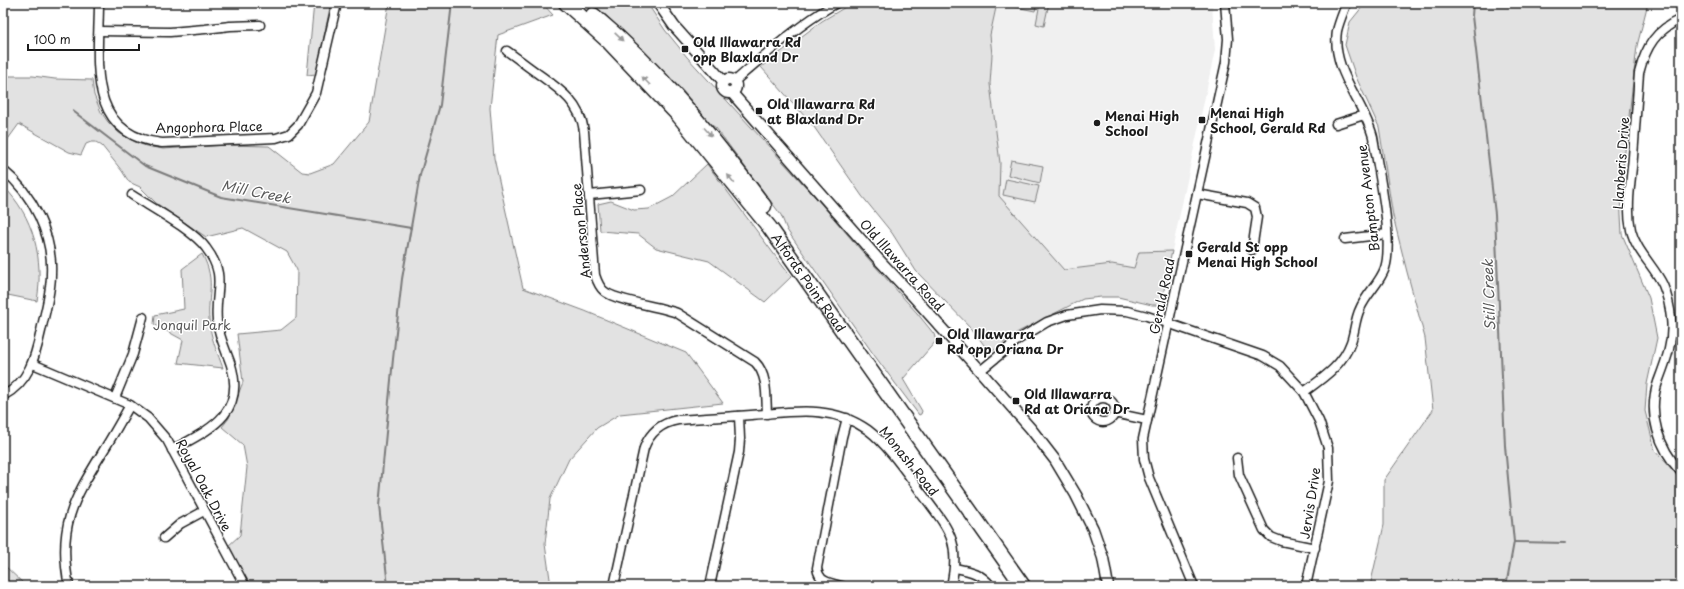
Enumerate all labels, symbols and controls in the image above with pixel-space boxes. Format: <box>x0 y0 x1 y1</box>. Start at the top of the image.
scale bar <box>28 26 139 52</box>
text: 100 m <box>34 30 71 48</box>
one-way arrow <box>614 32 624 42</box>
place label: Old Illawarra Rd opp Blaxland Dr <box>693 32 801 66</box>
marker: Old Illawarra Rd opp Blaxland Dr <box>680 44 690 54</box>
one-way arrow <box>641 76 651 86</box>
place label: Old Illawarra Rd at Blaxland Dr <box>767 94 875 128</box>
place label: Menai High School, Gerald Rd <box>1210 103 1325 137</box>
marker: Old Illawarra Rd at Blaxland Dr <box>754 106 764 116</box>
place label: Menai High School <box>1105 106 1179 140</box>
marker: Menai High School, Gerald Rd <box>1197 115 1207 125</box>
street label: Angophora Place <box>155 116 263 137</box>
street label: Llanberis Drive <box>1608 116 1633 210</box>
marker: Menai High School <box>1092 118 1102 128</box>
one-way arrow <box>703 127 712 138</box>
street label: Bampton Avenue <box>1352 144 1383 252</box>
one-way arrow <box>726 174 735 185</box>
water label: Mill Creek <box>220 175 294 209</box>
street label: Anderson Place <box>566 182 595 280</box>
street label: Old Illawarra Road <box>856 214 949 315</box>
street label: Alfords Point Road <box>767 229 851 336</box>
place label: Gerald St opp Menai High School <box>1197 237 1318 271</box>
marker: Gerald St opp Menai High School <box>1184 249 1194 259</box>
street label: Gerald Road <box>1144 256 1179 336</box>
water label: Still Creek <box>1477 257 1500 331</box>
park label: Jonquil Park <box>153 315 231 334</box>
place label: Old Illawarra Rd opp Oriana Dr <box>947 324 1064 358</box>
marker: Old Illawarra Rd opp Oriana Dr <box>934 336 944 346</box>
place label: Old Illawarra Rd at Oriana Dr <box>1024 384 1130 418</box>
marker: Old Illawarra Rd at Oriana Dr <box>1011 396 1021 406</box>
street label: Monash Road <box>875 422 943 500</box>
street label: Royal Oak Drive <box>172 435 237 534</box>
street label: Jervis Drive <box>1294 466 1325 540</box>

